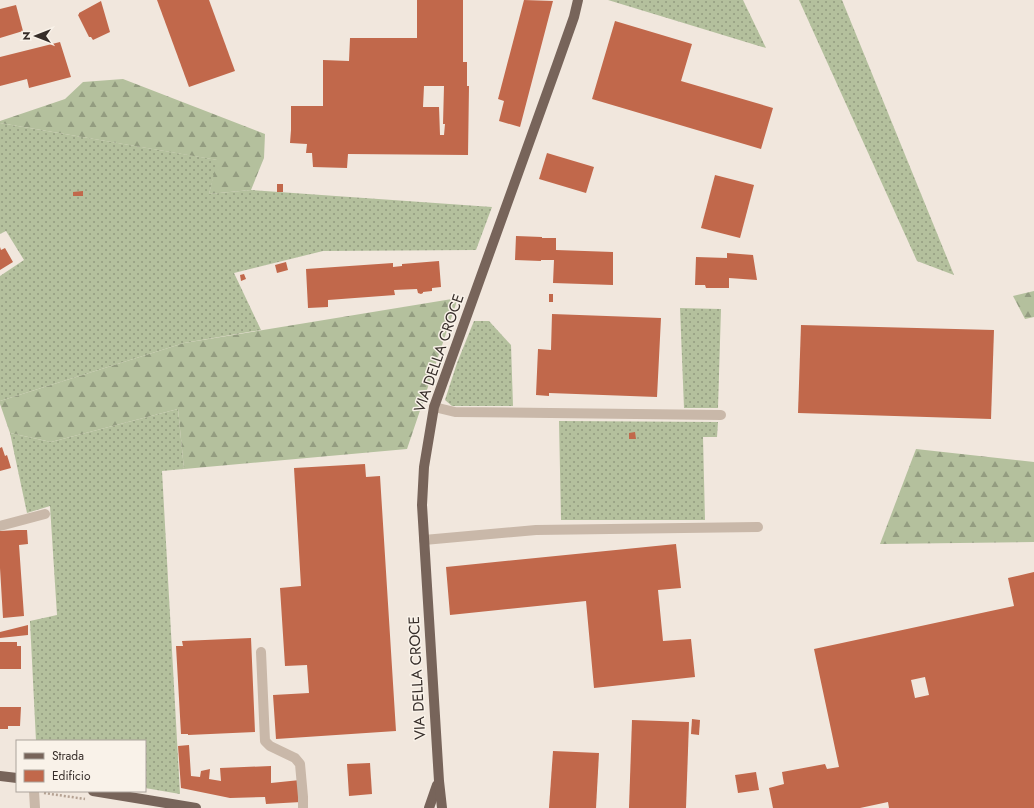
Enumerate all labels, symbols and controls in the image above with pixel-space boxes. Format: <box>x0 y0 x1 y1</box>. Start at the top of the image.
north arrow <box>16 16 56 56</box>
text: N <box>18 32 34 40</box>
street label: VIA DELLA CROCE <box>408 291 470 415</box>
street label: VIA DELLA CROCE <box>403 616 431 740</box>
legend <box>16 740 146 792</box>
text: Strada <box>52 747 84 765</box>
text: Edificio <box>52 767 91 785</box>

